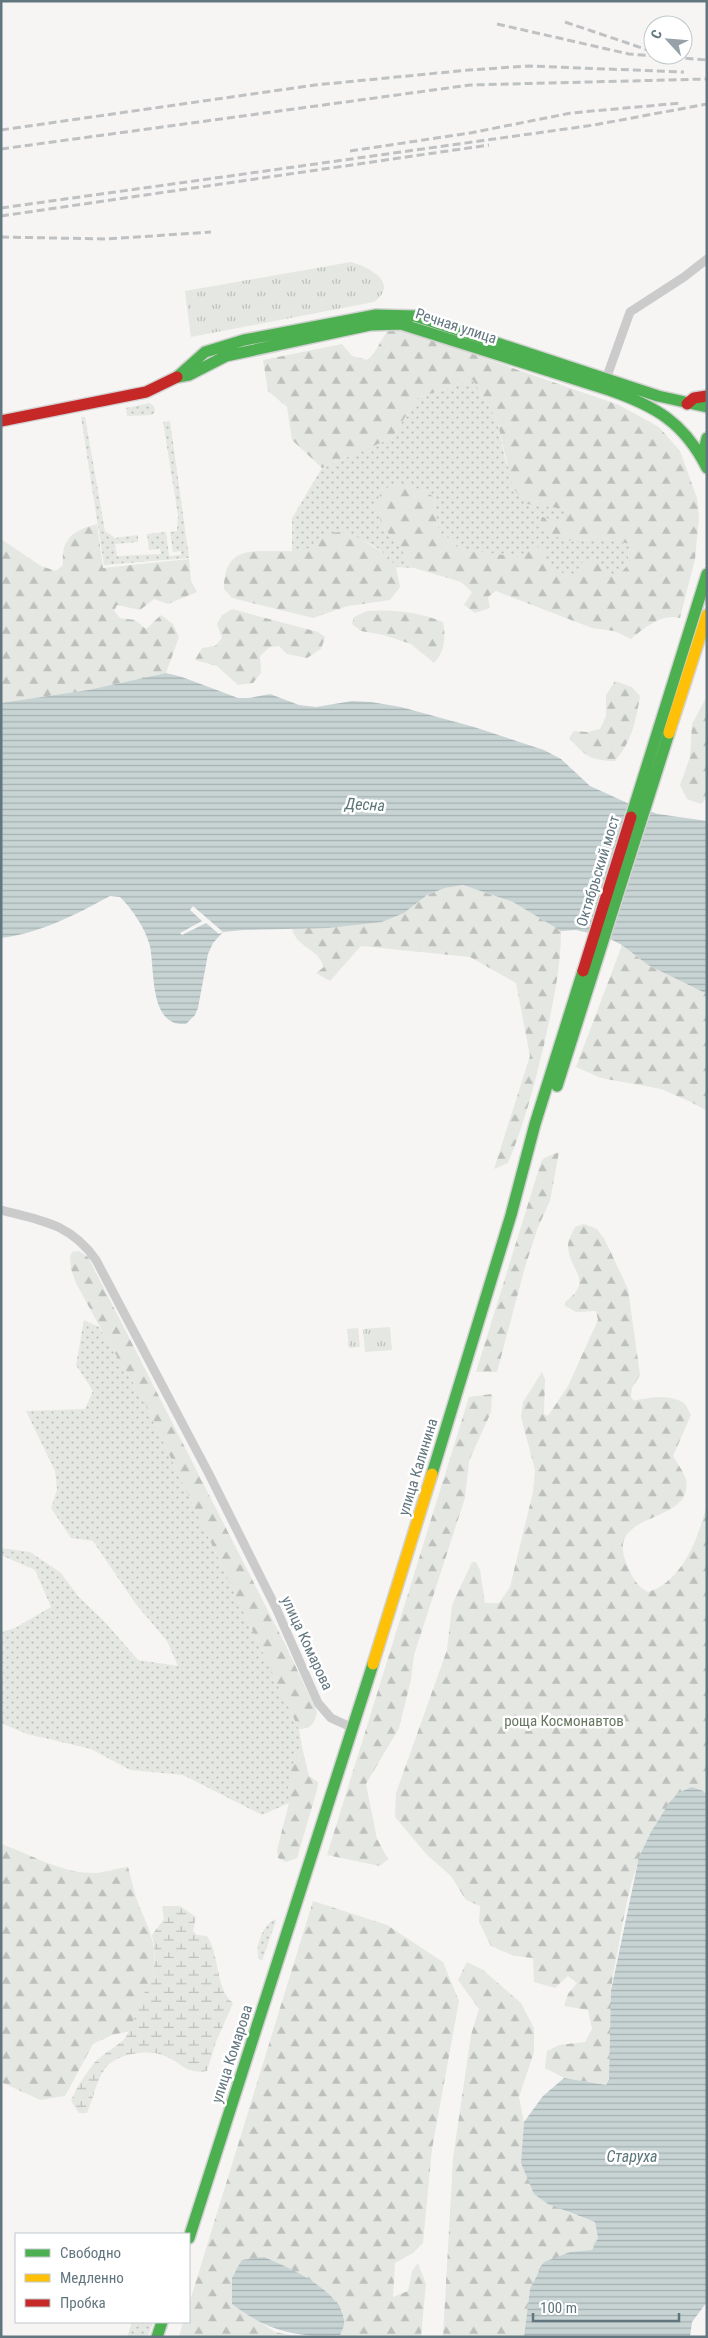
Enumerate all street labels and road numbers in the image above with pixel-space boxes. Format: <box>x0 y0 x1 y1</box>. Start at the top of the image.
street label: Речная улица <box>413 304 499 348</box>
street label: Октябрьский мост <box>573 813 623 929</box>
street label: улица Калинина <box>395 1416 441 1518</box>
street label: улица Комарова <box>277 1593 337 1693</box>
street label: улица Комарова <box>208 2003 256 2105</box>

